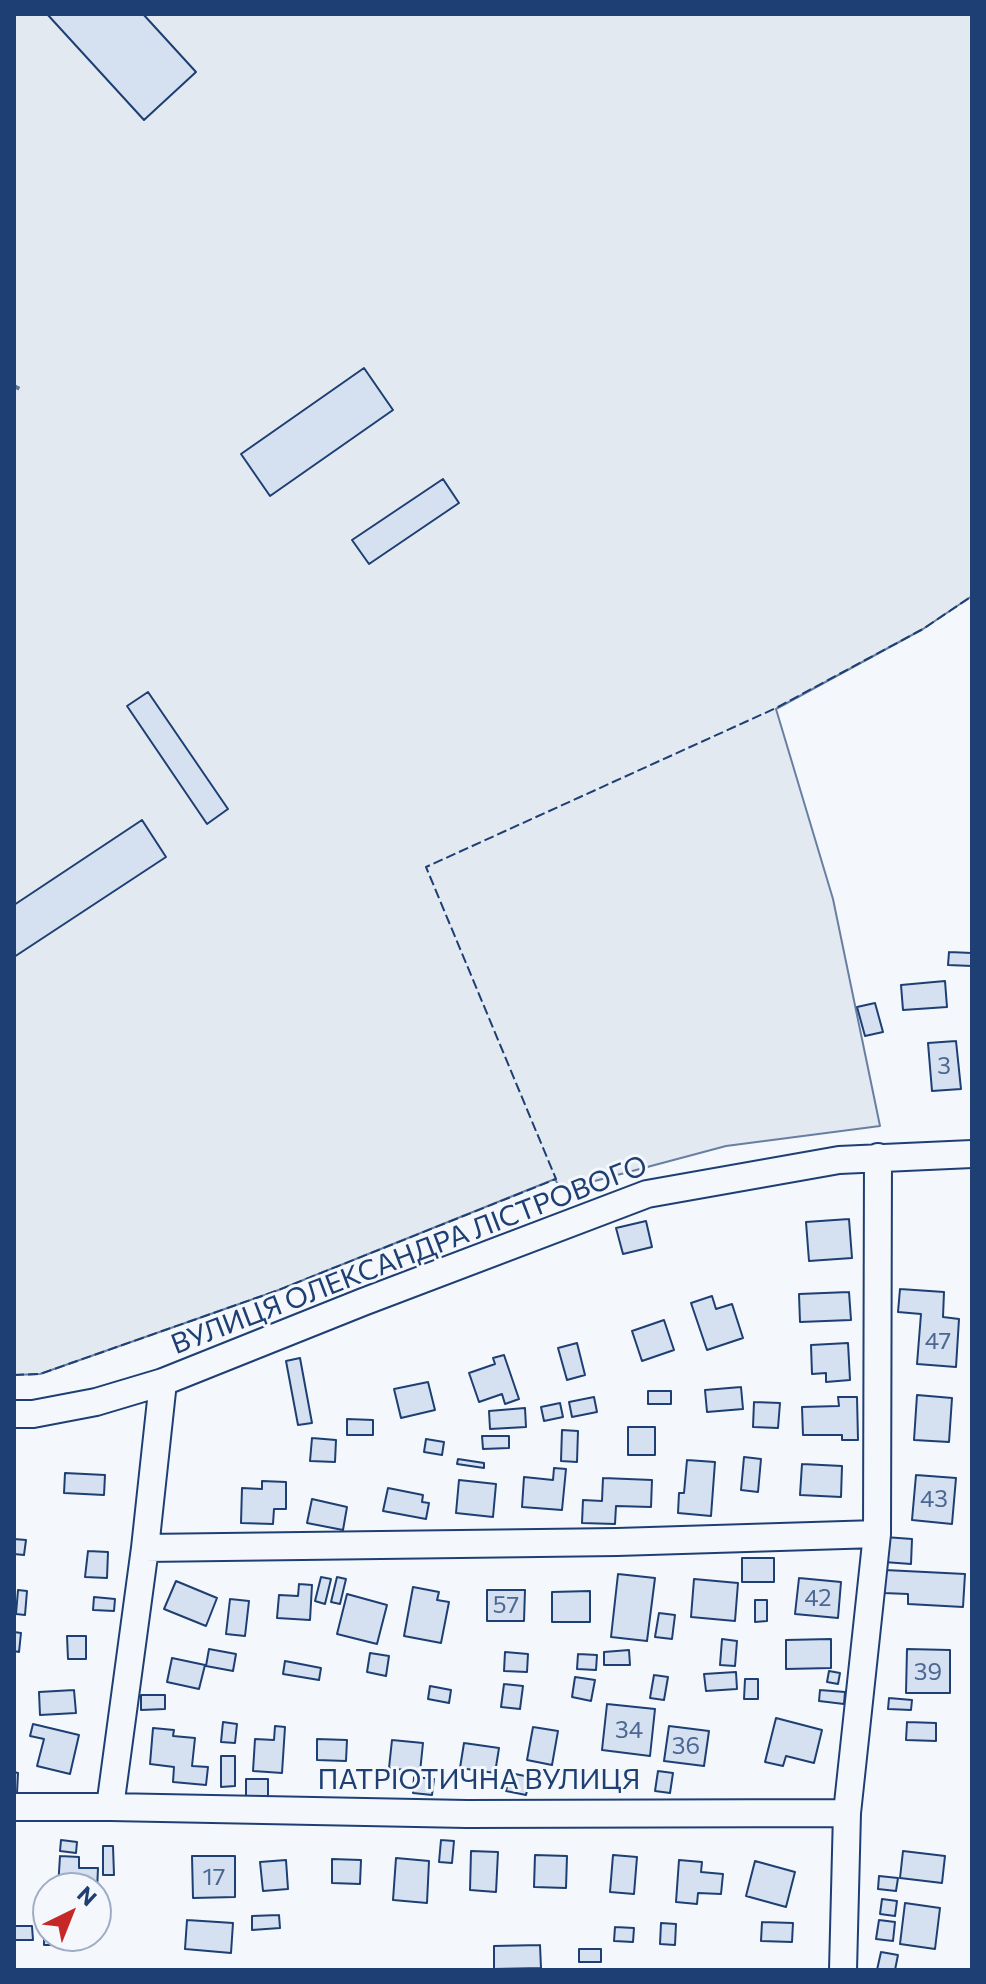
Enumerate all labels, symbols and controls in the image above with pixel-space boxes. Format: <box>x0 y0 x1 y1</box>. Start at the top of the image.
house number: 3 <box>937 1052 951 1080</box>
street label: ВУЛИЦЯ ОЛЕКСАНДРА ЛІСТРОВОГО <box>166 1148 652 1362</box>
house number: 47 <box>925 1327 951 1355</box>
house number: 43 <box>920 1485 948 1513</box>
house number: 42 <box>804 1584 832 1612</box>
house number: 57 <box>493 1591 519 1619</box>
house number: 39 <box>914 1658 942 1686</box>
house number: 34 <box>615 1716 643 1744</box>
house number: 36 <box>672 1732 700 1760</box>
street label: ПАТРІОТИЧНА ВУЛИЦЯ <box>317 1763 641 1797</box>
house number: 17 <box>203 1863 225 1891</box>
north arrow <box>32 1872 112 1952</box>
text: N <box>72 1880 103 1911</box>

